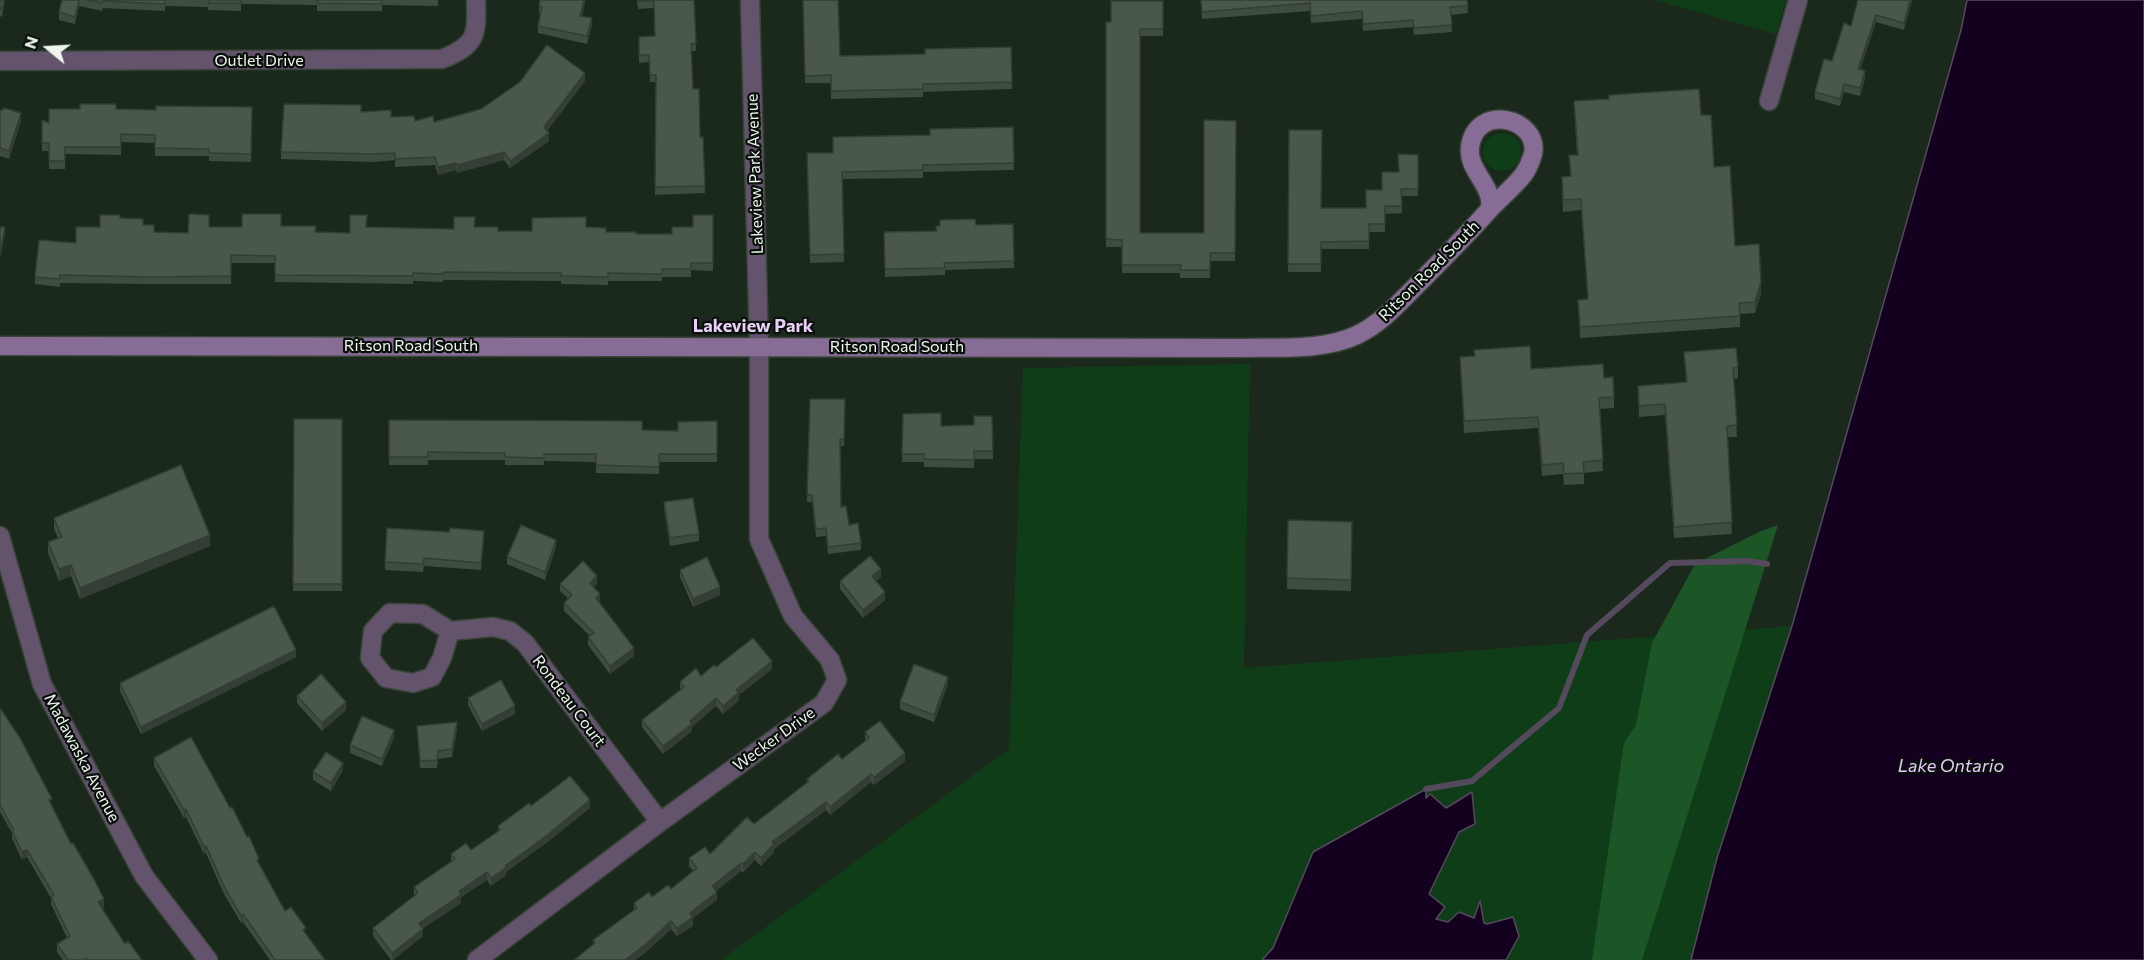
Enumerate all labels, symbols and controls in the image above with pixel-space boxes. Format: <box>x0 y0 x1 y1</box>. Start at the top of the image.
north arrow <box>18 18 78 78</box>
text: N <box>20 34 41 51</box>
street label: Outlet Drive <box>214 51 304 71</box>
street label: Lakeview Park Avenue <box>743 94 767 254</box>
street label: Ritson Road South <box>1375 217 1483 325</box>
district label: Lakeview Park <box>693 315 813 337</box>
street label: Ritson Road South <box>344 336 478 356</box>
street label: Ritson Road South <box>830 337 964 357</box>
street label: Rondeau Court <box>528 652 610 750</box>
street label: Madawaska Avenue <box>40 690 124 826</box>
street label: Wecker Drive <box>729 703 819 775</box>
water label: Lake Ontario <box>1898 755 2004 777</box>

